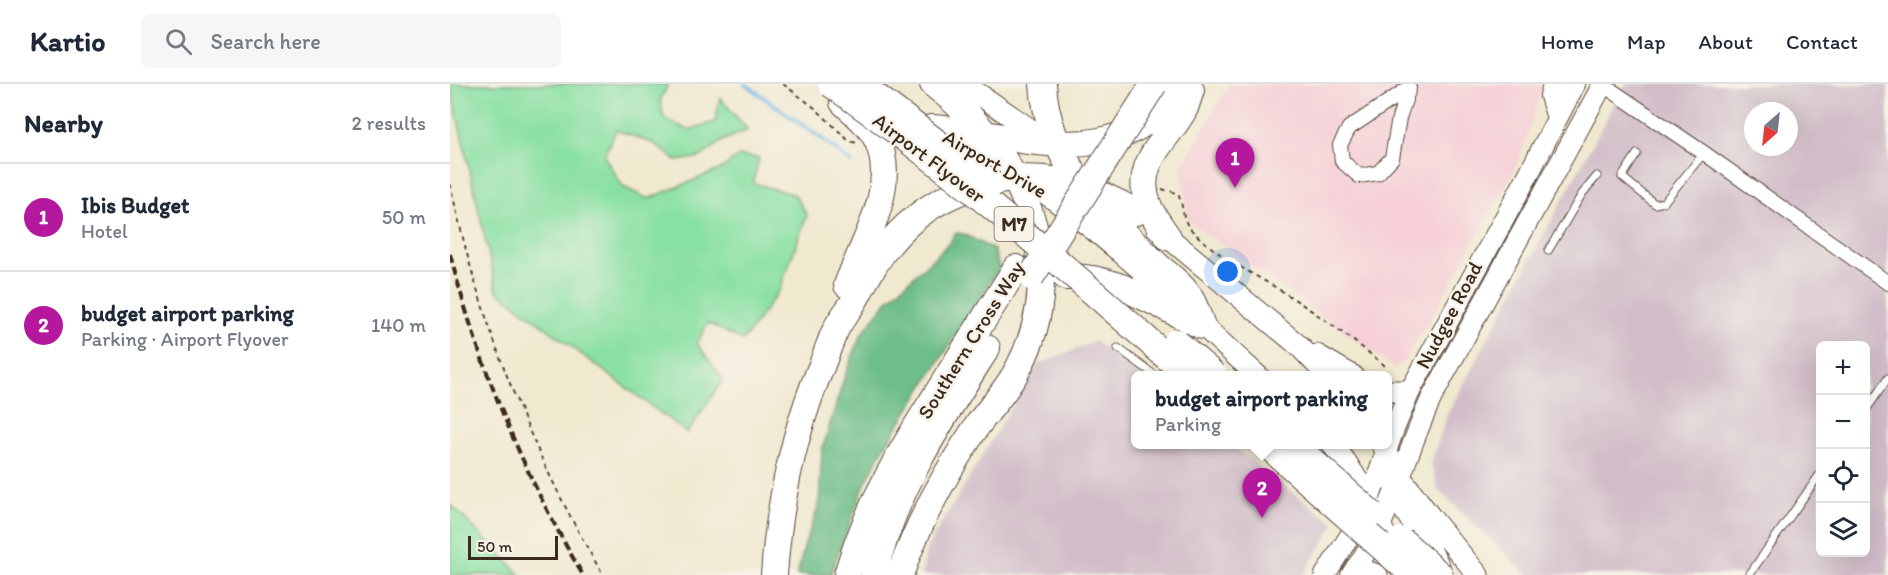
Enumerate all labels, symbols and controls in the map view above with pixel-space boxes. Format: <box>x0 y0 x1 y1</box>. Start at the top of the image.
search box <box>141 14 561 68</box>
text: Kartio <box>30 24 105 58</box>
icon: search <box>162 25 195 58</box>
text: Search here <box>210 28 321 55</box>
text: Home <box>1541 29 1594 54</box>
text: Map <box>1627 29 1666 54</box>
text: About <box>1699 29 1753 54</box>
text: Contact <box>1786 29 1858 54</box>
north arrow <box>1744 102 1798 156</box>
text: Nearby <box>24 107 103 139</box>
street label: Airport Flyover <box>868 107 990 208</box>
text: 2 results <box>352 111 426 135</box>
street label: Airport Drive <box>939 124 1052 203</box>
pin: 1 <box>1216 138 1254 188</box>
text: Ibis Budget <box>81 192 189 219</box>
text: 1 <box>39 205 48 229</box>
text: 50 m <box>382 205 426 229</box>
road number: M7 <box>994 207 1034 241</box>
text: Hotel <box>81 219 128 243</box>
street label: Southern Cross Way <box>912 256 1029 423</box>
street label: Nudgee Road <box>1410 256 1488 373</box>
your location <box>1213 257 1242 286</box>
text: budget airport parking <box>81 300 294 327</box>
text: 2 <box>38 313 49 337</box>
text: 140 m <box>371 313 426 337</box>
text: Parking · Airport Flyover <box>81 327 289 351</box>
map controls <box>1816 341 1870 557</box>
button: + <box>1816 341 1870 395</box>
popup <box>1131 371 1392 449</box>
text: budget airport parking <box>1155 385 1368 412</box>
button: − <box>1816 395 1870 449</box>
text: Parking <box>1155 412 1221 436</box>
button: locate <box>1816 449 1870 503</box>
pin: 2 <box>1242 468 1282 518</box>
button: layers <box>1816 503 1870 557</box>
scale bar <box>468 533 558 560</box>
text: 50 m <box>477 537 512 556</box>

